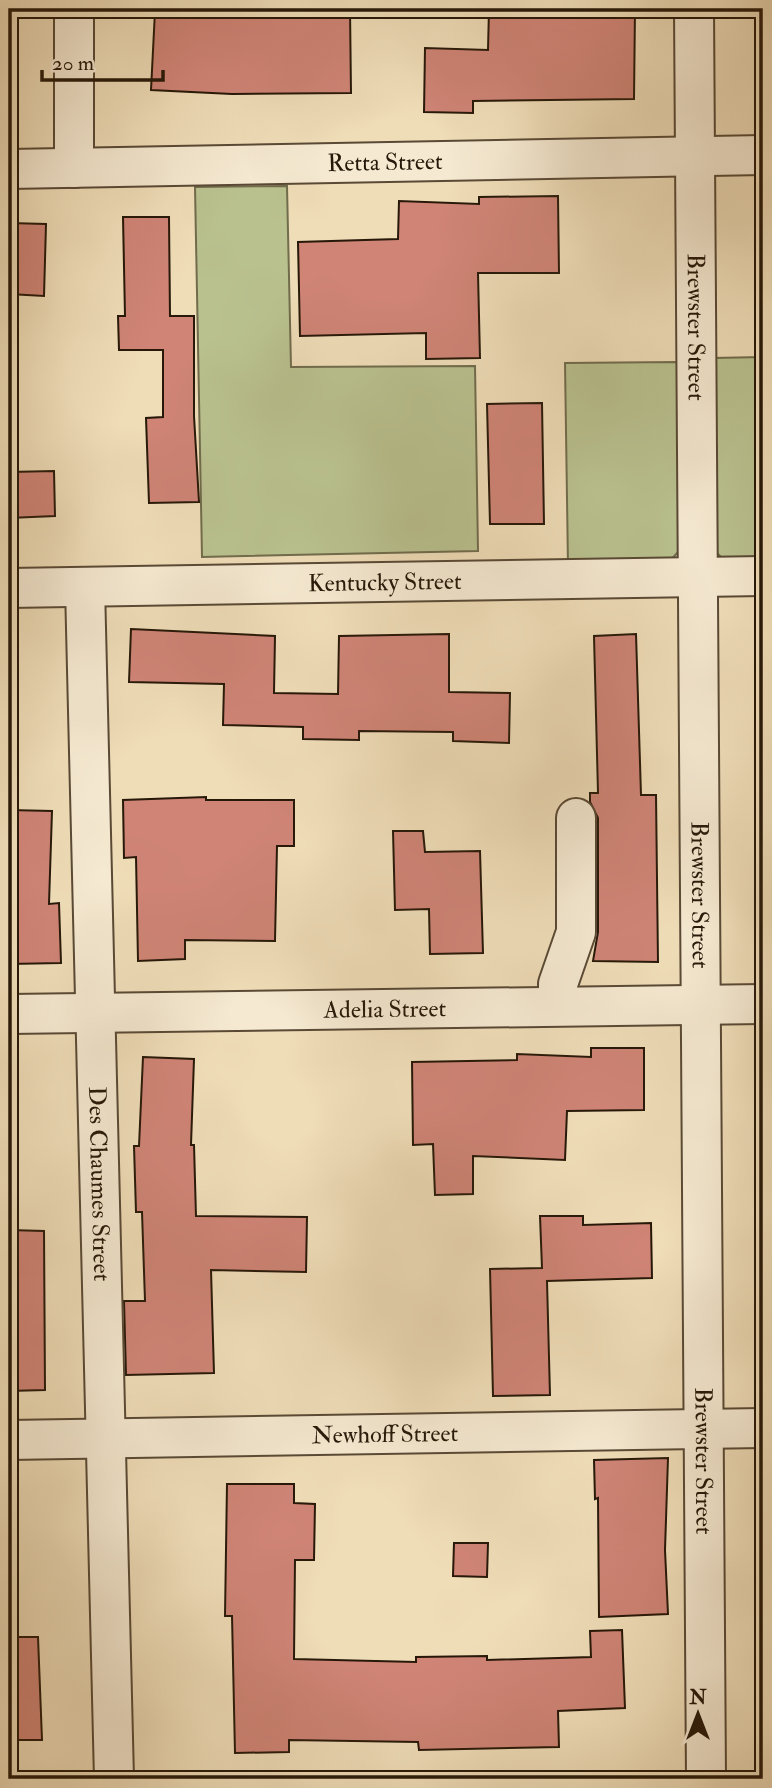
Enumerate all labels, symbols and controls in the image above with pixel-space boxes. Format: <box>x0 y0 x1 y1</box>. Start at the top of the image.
scale bar <box>42 38 163 82</box>
text: 20 m <box>52 50 94 77</box>
street label: Retta Street <box>327 146 443 179</box>
street label: Brewster Street <box>680 253 712 401</box>
street label: Kentucky Street <box>308 566 462 599</box>
street label: Brewster Street <box>684 821 716 969</box>
street label: Adelia Street <box>323 993 447 1026</box>
street label: Des Chaumes Street <box>81 1086 117 1282</box>
street label: Brewster Street <box>687 1387 719 1535</box>
street label: Newhoff Street <box>311 1418 459 1451</box>
north arrow <box>664 1680 734 1750</box>
text: N <box>688 1686 707 1710</box>

